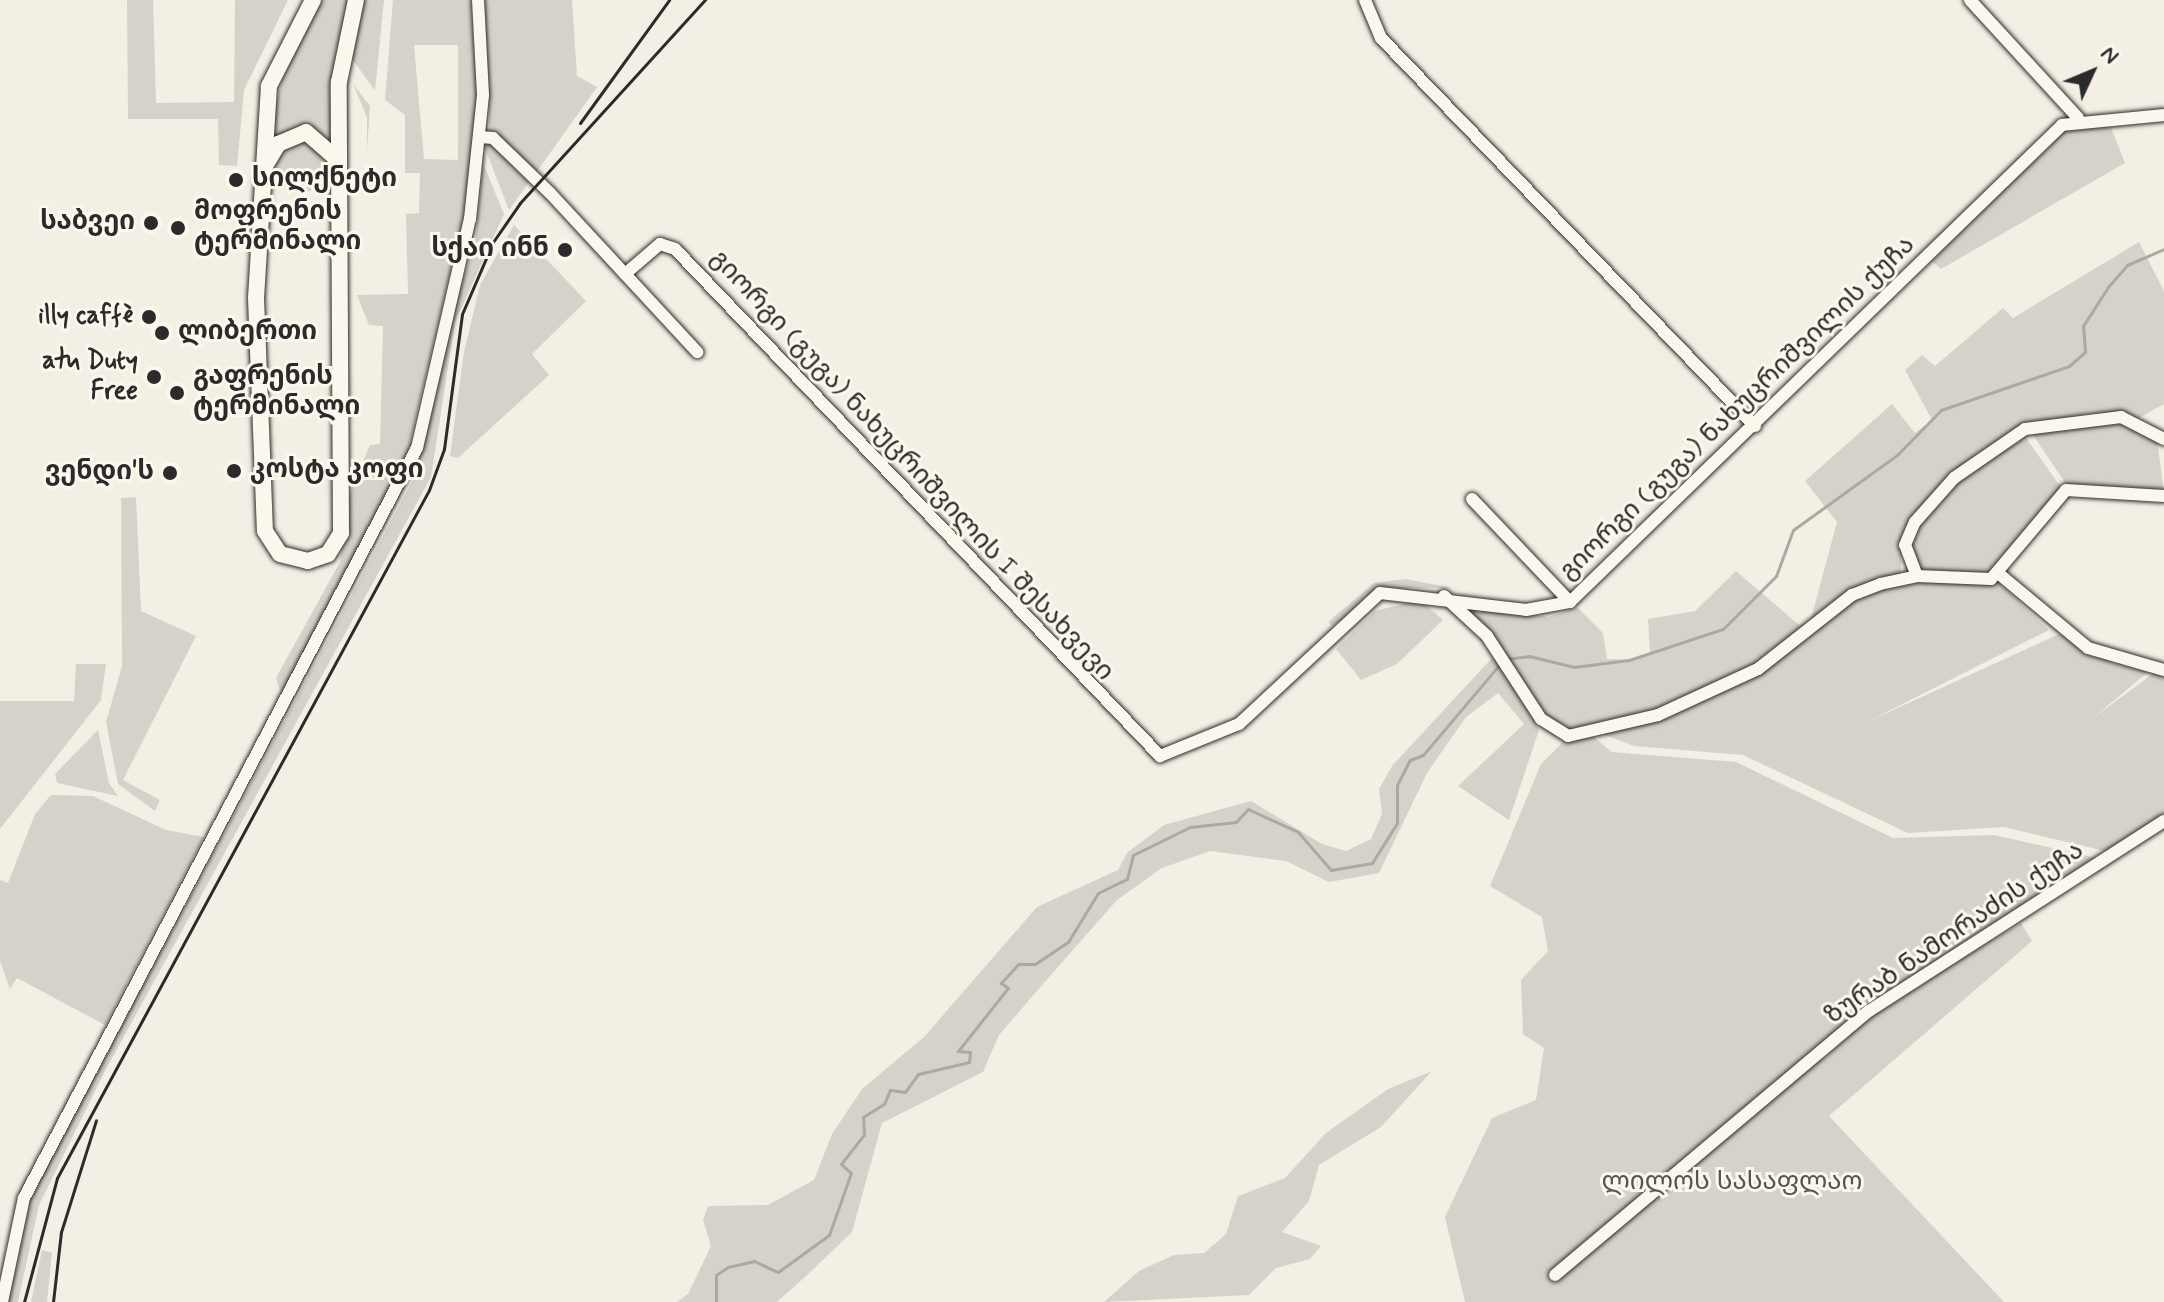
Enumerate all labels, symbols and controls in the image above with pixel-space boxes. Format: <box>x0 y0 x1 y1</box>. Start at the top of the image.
north arrow <box>2052 32 2132 112</box>
text: N <box>2094 40 2124 70</box>
place label: სილქნეტი <box>252 164 397 196</box>
marker: სილქნეტი <box>227 171 245 189</box>
place label: მოფრენის ტერმინალი <box>194 197 361 258</box>
place label: საბვეი <box>40 207 135 239</box>
marker: საბვეი <box>142 214 160 232</box>
marker: მოფრენის ტერმინალი <box>169 219 187 237</box>
street label: გიორგი (გუგა) ნახუცრიშვილის ქუჩა <box>1554 230 1922 588</box>
place label: სქაი ინნ <box>431 234 549 266</box>
marker: სქაი ინნ <box>556 241 574 259</box>
street label: გიორგი (გუგა) ნახუცრიშვილის I შესახვევი <box>703 244 1119 688</box>
place label: illy caffè <box>38 301 133 333</box>
marker: illy caffè <box>140 308 158 326</box>
place label: ლიბერთი <box>178 317 317 349</box>
marker: ლიბერთი <box>153 324 171 342</box>
place label: atu Duty Free <box>42 346 138 408</box>
place label: გაფრენის ტერმინალი <box>193 362 360 424</box>
marker: atu Duty Free <box>145 368 163 386</box>
marker: გაფრენის ტერმინალი <box>168 384 186 402</box>
place label: კოსტა კოფი <box>250 455 423 487</box>
place label: ვენდი'ს <box>45 457 154 489</box>
marker: კოსტა კოფი <box>225 462 243 480</box>
marker: ვენდი'ს <box>161 464 179 482</box>
street label: ზურაბ ნამორაძის ქუჩა <box>1820 836 2090 1032</box>
park label: ლილოს სასაფლაო <box>1601 1167 1863 1199</box>

